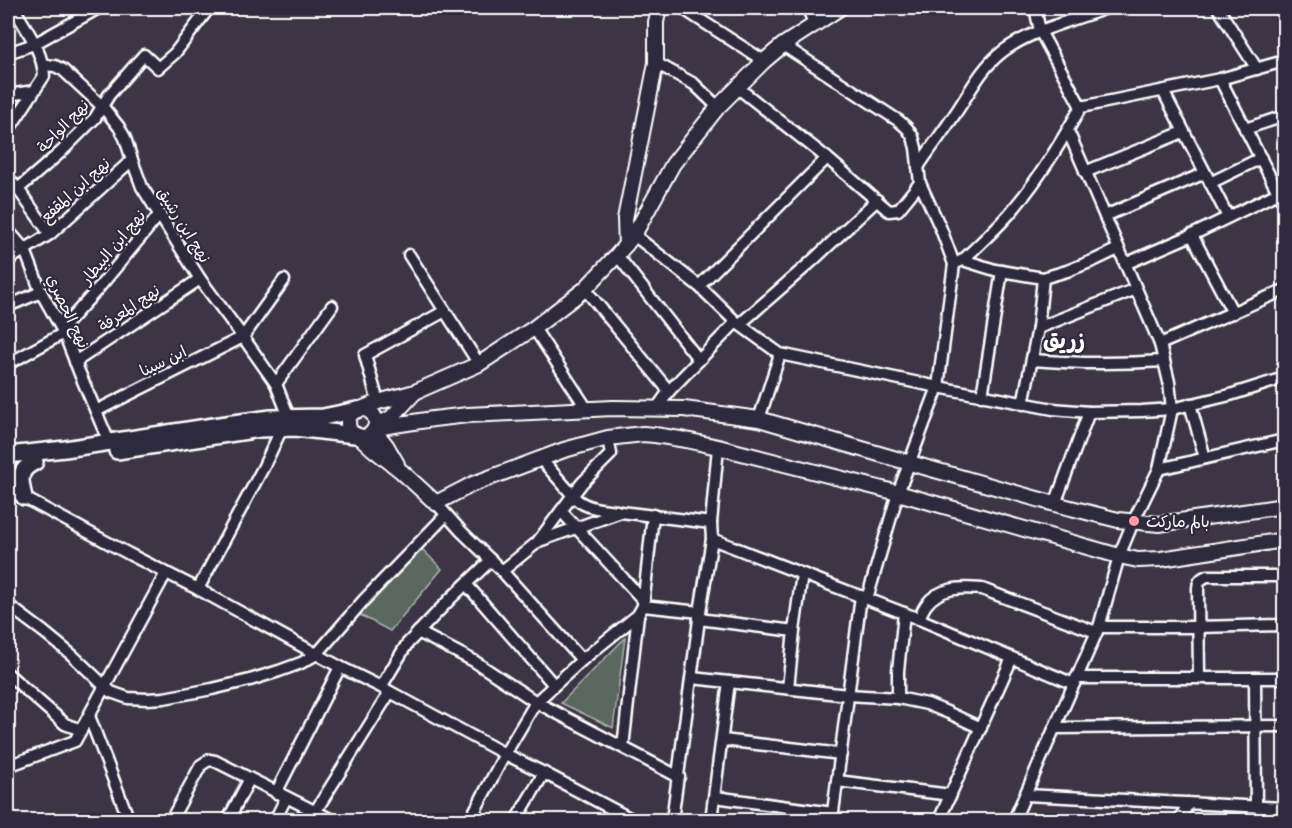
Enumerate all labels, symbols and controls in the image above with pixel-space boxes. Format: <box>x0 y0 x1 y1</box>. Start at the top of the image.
street label: نهج الواحة <box>29 92 97 160</box>
street label: نهج ابن المقفع <box>33 150 117 230</box>
street label: نهج ابن رشيق <box>149 181 219 269</box>
street label: نهج ابن البيطار <box>71 203 153 293</box>
street label: نهج الحصري <box>38 269 98 353</box>
street label: نهج المعرفة <box>92 276 166 340</box>
district label: زريق <box>1043 321 1085 360</box>
street label: ابن سينا <box>134 337 192 385</box>
place label: بالم ماركت <box>1146 507 1210 536</box>
marker: بالم ماركت <box>1127 514 1141 528</box>

